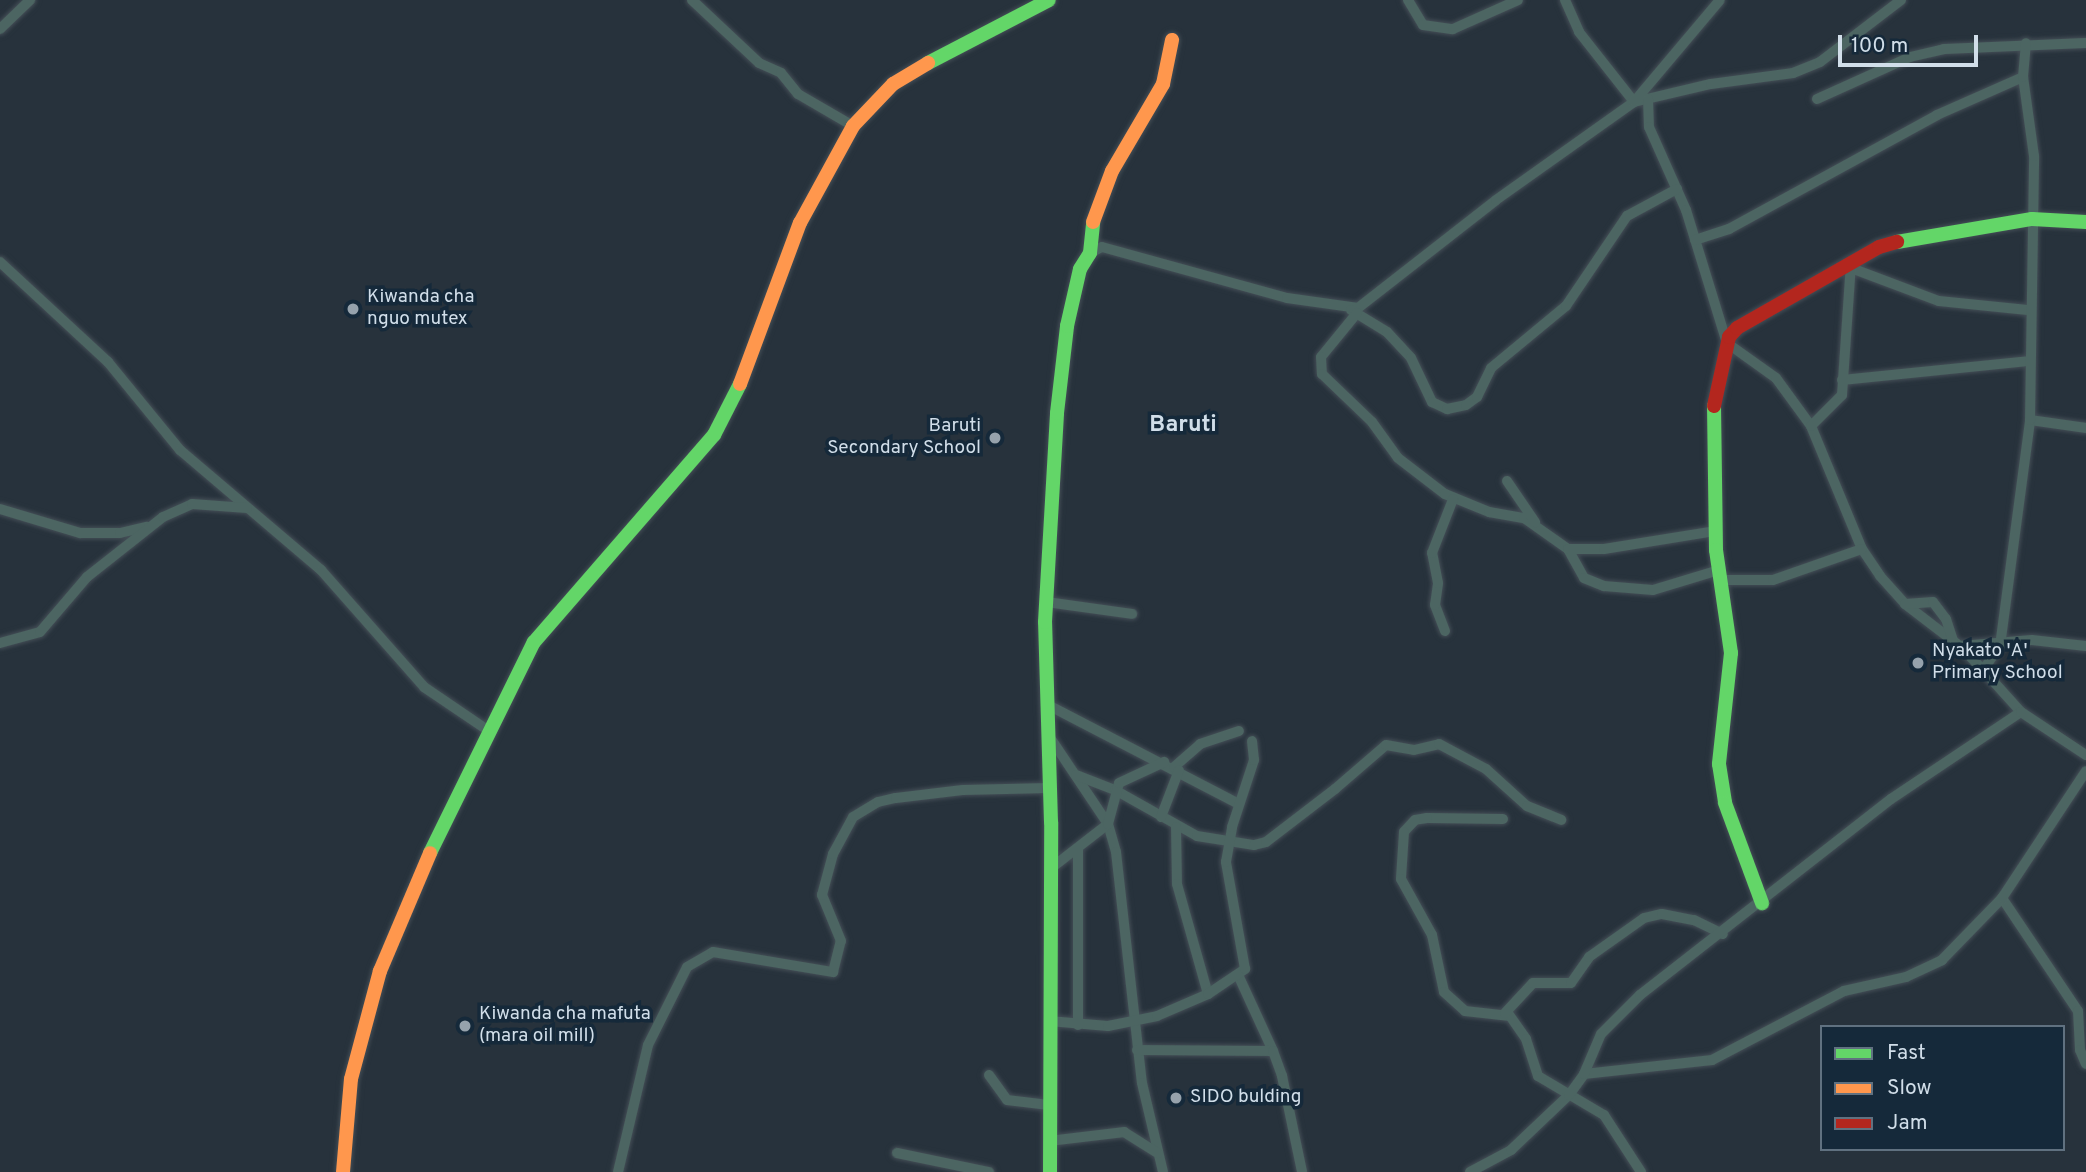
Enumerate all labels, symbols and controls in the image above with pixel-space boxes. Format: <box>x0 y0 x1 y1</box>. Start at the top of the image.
scale bar <box>1841 21 1981 65</box>
text: 100 m <box>1851 33 1908 60</box>
place label: Kiwanda cha nguo mutex <box>367 287 474 331</box>
marker: Kiwanda cha nguo mutex <box>345 301 361 317</box>
district label: Baruti <box>1149 412 1217 440</box>
place label: Baruti Secondary School <box>827 416 981 460</box>
marker: Baruti Secondary School <box>987 430 1003 446</box>
place label: Nyakato 'A' Primary School <box>1932 641 2063 685</box>
marker: Nyakato 'A' Primary School <box>1910 655 1926 671</box>
place label: Kiwanda cha mafuta (mara oil mill) <box>479 1004 651 1048</box>
marker: Kiwanda cha mafuta (mara oil mill) <box>457 1018 473 1034</box>
legend <box>1820 1025 2065 1151</box>
text: Fast <box>1887 1040 1926 1067</box>
text: Slow <box>1887 1075 1932 1102</box>
place label: SIDO bulding <box>1190 1087 1302 1109</box>
marker: SIDO bulding <box>1168 1090 1184 1106</box>
text: Jam <box>1887 1110 1928 1137</box>

